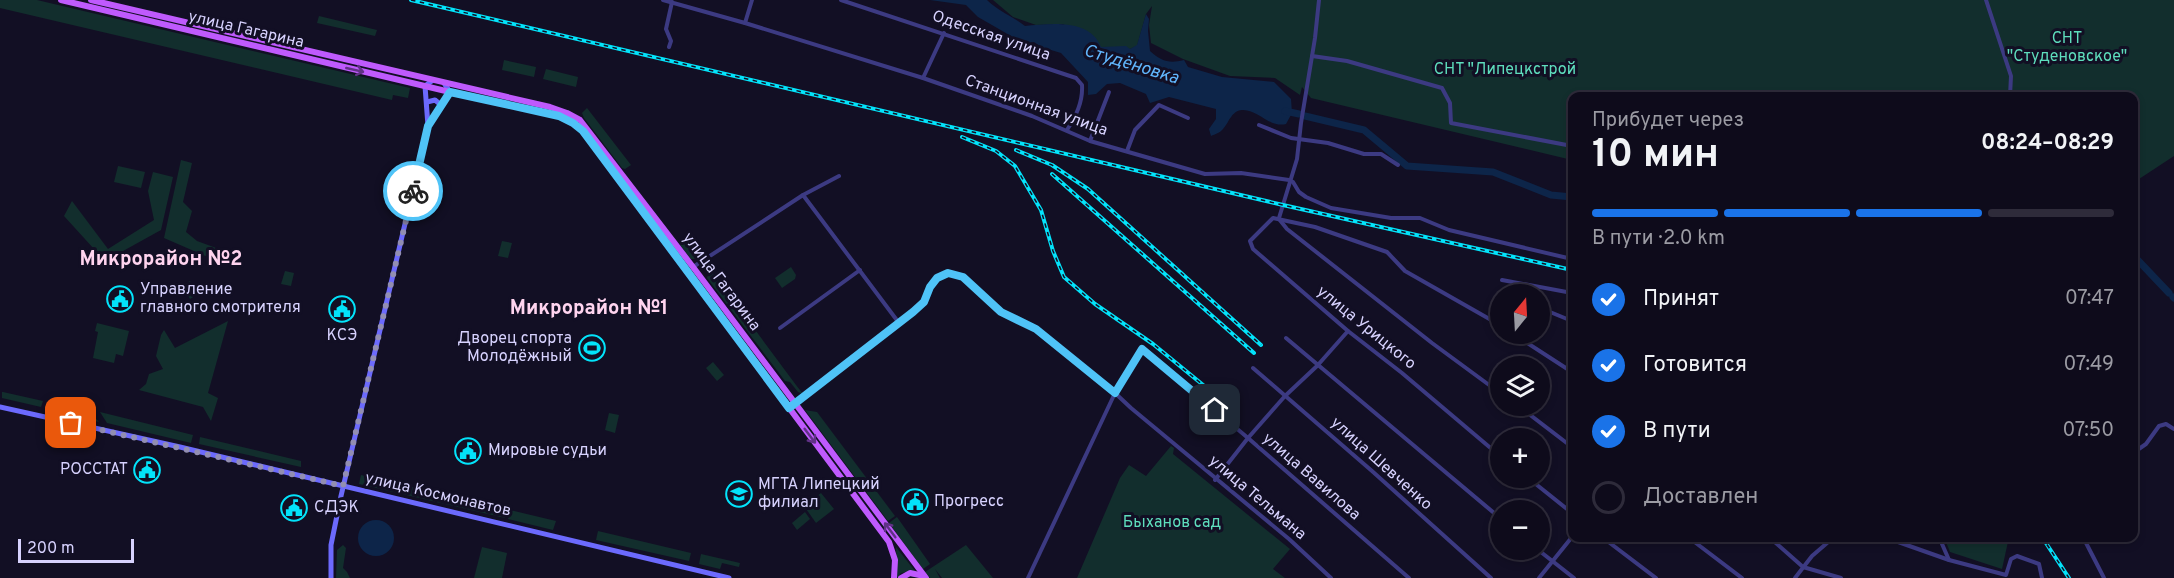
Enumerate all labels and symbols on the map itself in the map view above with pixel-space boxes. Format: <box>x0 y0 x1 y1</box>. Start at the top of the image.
street label: Одесская улица <box>929 6 1053 66</box>
street label: улица Гагарина <box>186 7 306 53</box>
park label: СНТ "Студеновское" <box>2007 29 2127 67</box>
water label: Студёновка <box>1081 40 1182 91</box>
park label: СНТ "Липецкстрой <box>1434 60 1576 80</box>
one-way arrow <box>346 64 365 76</box>
street label: Станционная улица <box>962 71 1110 141</box>
courier <box>383 161 443 221</box>
street label: улица Гагарина <box>677 229 765 335</box>
district label: Микрорайон №2 <box>80 247 242 273</box>
place label: Управление главного смотрителя <box>140 280 301 318</box>
street label: улица Урицкого <box>1312 282 1420 374</box>
public building icon: Управление главного смотрителя <box>105 284 135 314</box>
north arrow <box>1490 284 1550 344</box>
public building icon: КСЭ <box>327 294 357 324</box>
district label: Микрорайон №1 <box>510 296 668 322</box>
place label: КСЭ <box>327 326 357 346</box>
place label: Дворец спорта Молодёжный <box>457 329 572 367</box>
sports icon: Дворец спорта Молодёжный <box>577 333 607 363</box>
pin <box>1189 384 1240 435</box>
pin <box>45 397 96 448</box>
street label: улица Шевченко <box>1326 413 1436 515</box>
one-way arrow <box>803 428 816 444</box>
street label: улица Вавилова <box>1258 429 1364 525</box>
public building icon: Мировые судьи <box>453 436 483 466</box>
place label: Мировые судьи <box>488 441 607 461</box>
street label: улица Тельмана <box>1204 451 1310 545</box>
public building icon: РОССТАТ <box>132 455 162 485</box>
place label: РОССТАТ <box>60 460 128 480</box>
street label: улица Космонавтов <box>363 468 513 522</box>
place label: МГТА Липецкий филиал <box>758 475 880 513</box>
school or university icon: МГТА Липецкий филиал <box>724 479 754 509</box>
public building icon: Прогресс <box>900 487 930 517</box>
place label: Прогресс <box>934 492 1004 512</box>
public building icon: СДЭК <box>279 493 309 523</box>
place label: СДЭК <box>314 498 359 518</box>
park label: Быханов сад <box>1123 513 1221 533</box>
one-way arrow <box>883 522 896 538</box>
scale bar <box>18 536 134 564</box>

